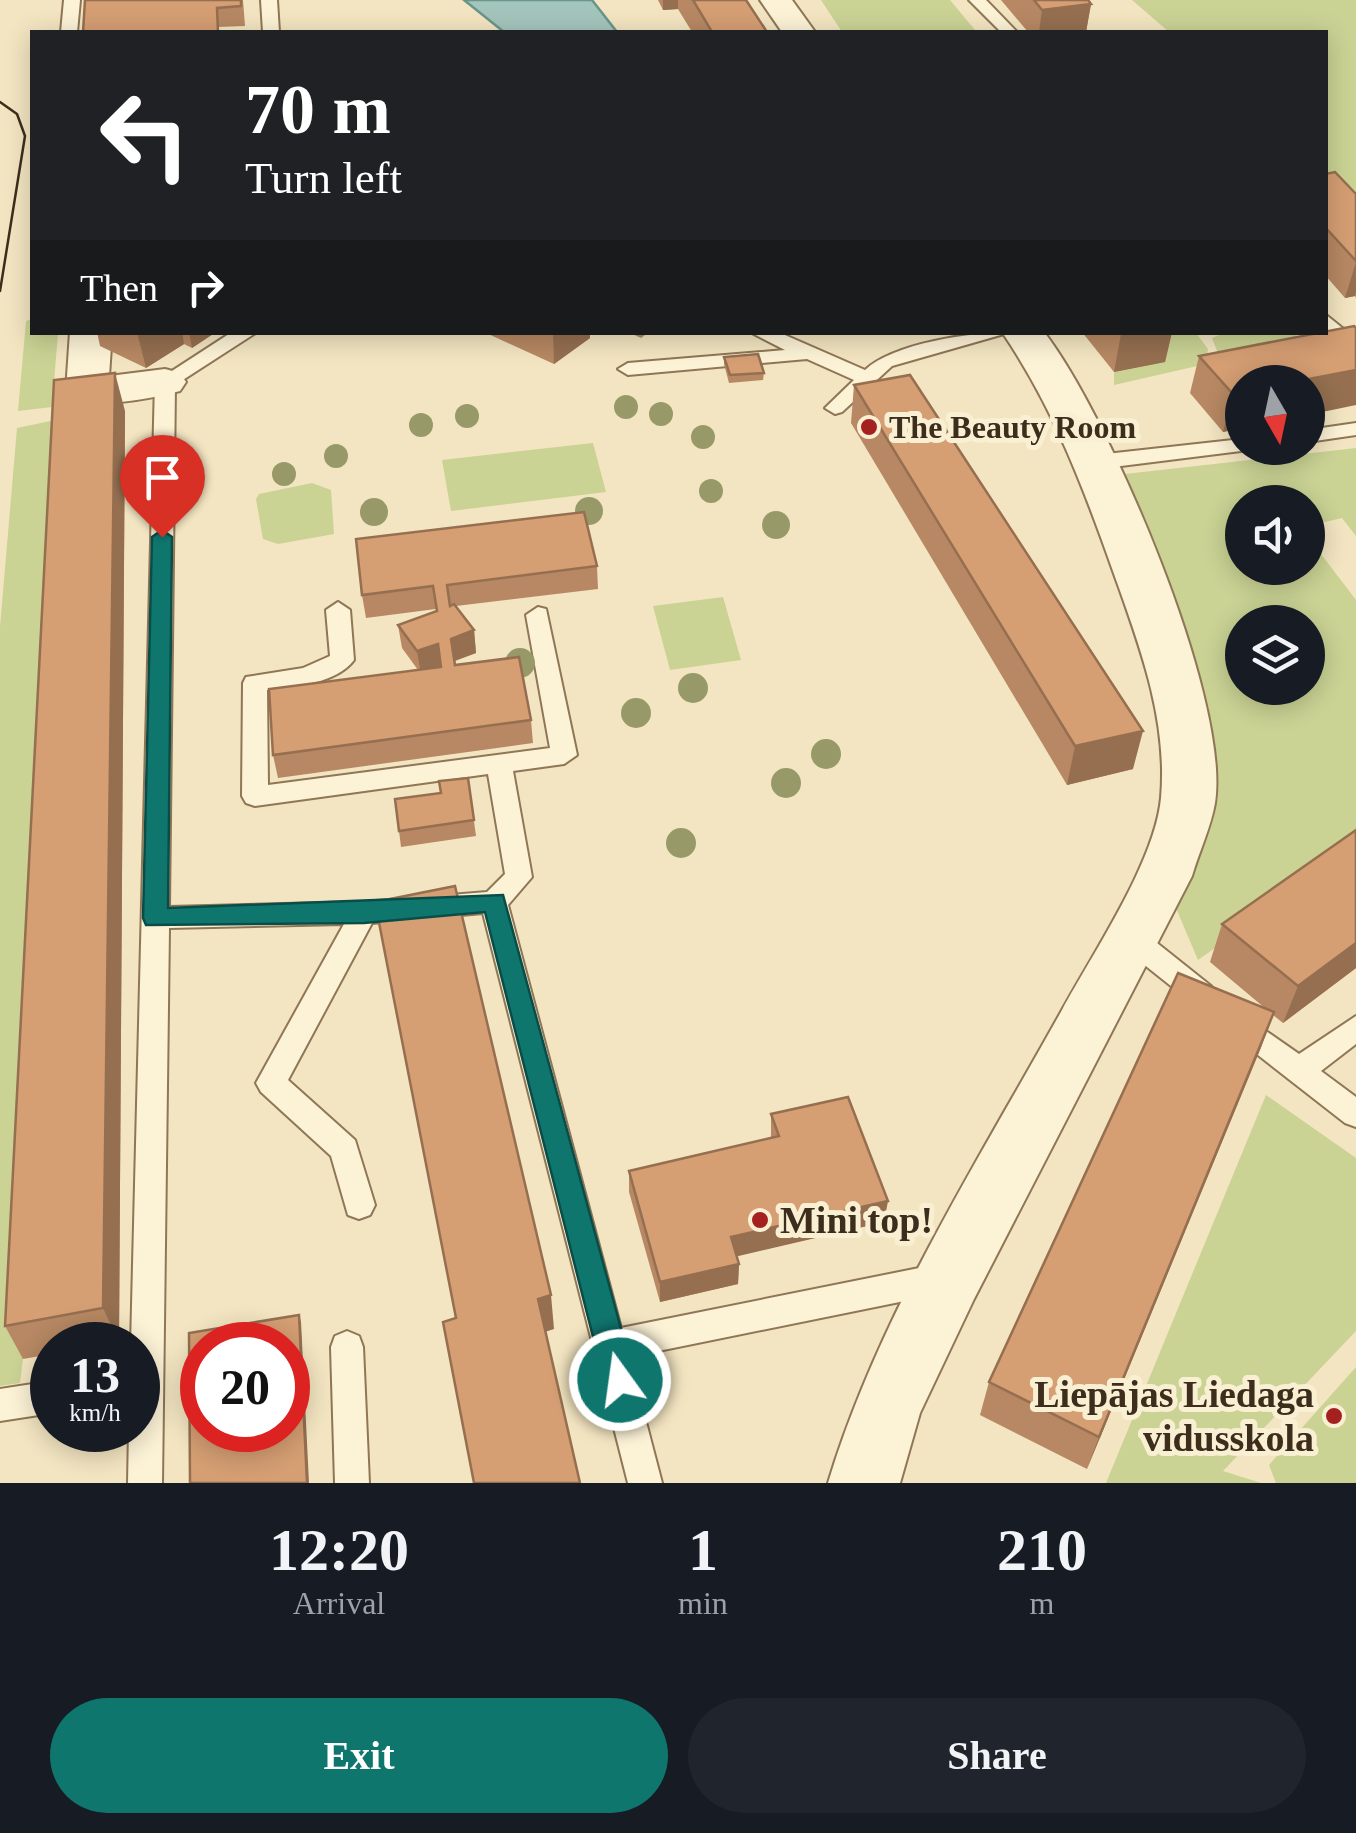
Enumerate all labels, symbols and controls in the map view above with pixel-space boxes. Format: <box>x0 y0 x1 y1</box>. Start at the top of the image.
icon: left <box>80 70 210 200</box>
text: 70 m <box>245 71 391 148</box>
text: Turn left <box>245 153 402 203</box>
icon: right <box>178 260 233 315</box>
text: Then <box>80 267 158 309</box>
north arrow <box>1225 365 1325 465</box>
map controls <box>1225 365 1325 705</box>
place label: The Beauty Room <box>889 409 1136 445</box>
marker: The Beauty Room <box>858 416 880 438</box>
pin <box>120 435 205 538</box>
icon: arrive <box>135 450 190 505</box>
button: sound <box>1225 485 1325 585</box>
button: layers <box>1225 605 1325 705</box>
place label: Mini top! <box>780 1199 933 1241</box>
marker: Mini top! <box>749 1209 771 1231</box>
speed limit sign: 20 <box>180 1322 310 1452</box>
position arrow <box>568 1328 672 1432</box>
text: 13 <box>70 1347 120 1403</box>
place label: Liepājas Liedaga vidusskola <box>1034 1373 1314 1459</box>
text: km/h <box>69 1399 121 1426</box>
marker: Liepājas Liedaga vidusskola <box>1323 1405 1345 1427</box>
text: 12:20 <box>269 1517 409 1583</box>
text: 1 <box>688 1517 718 1583</box>
text: 210 <box>997 1517 1087 1583</box>
text: Arrival <box>293 1585 385 1621</box>
text: min <box>678 1585 728 1621</box>
text: m <box>1029 1585 1054 1621</box>
button: Exit <box>50 1698 668 1813</box>
button: Share <box>688 1698 1306 1813</box>

